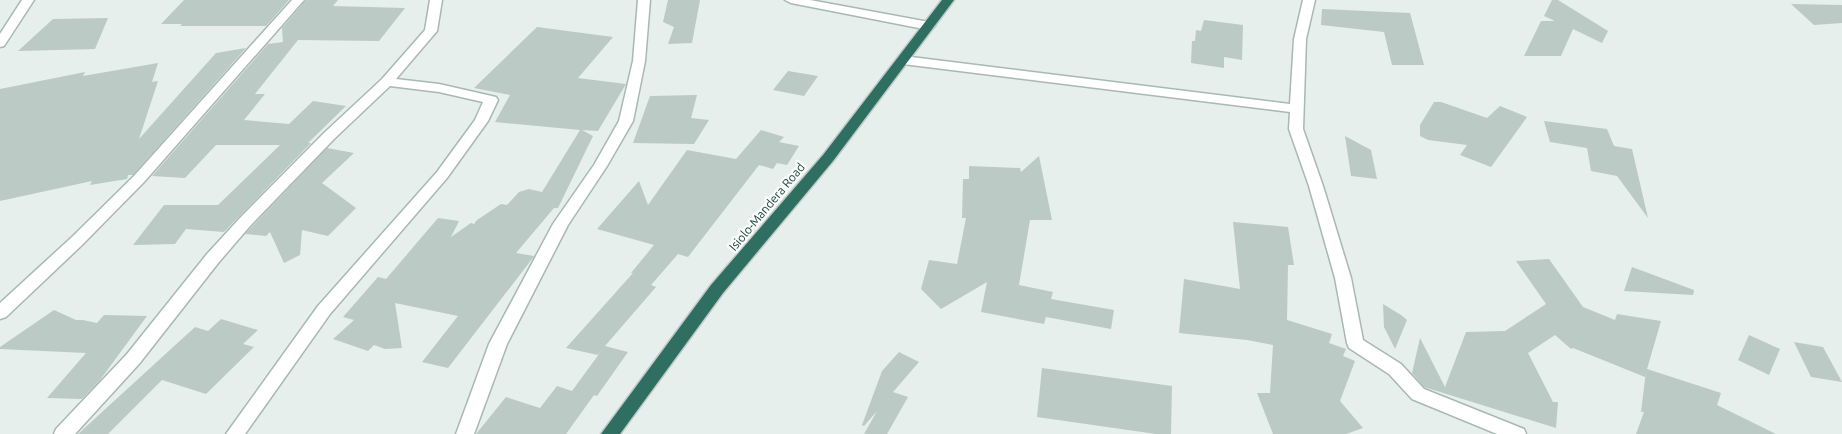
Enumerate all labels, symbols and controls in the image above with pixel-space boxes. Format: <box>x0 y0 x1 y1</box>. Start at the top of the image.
street label: Isiolo-Mandera Road <box>726 160 807 253</box>

